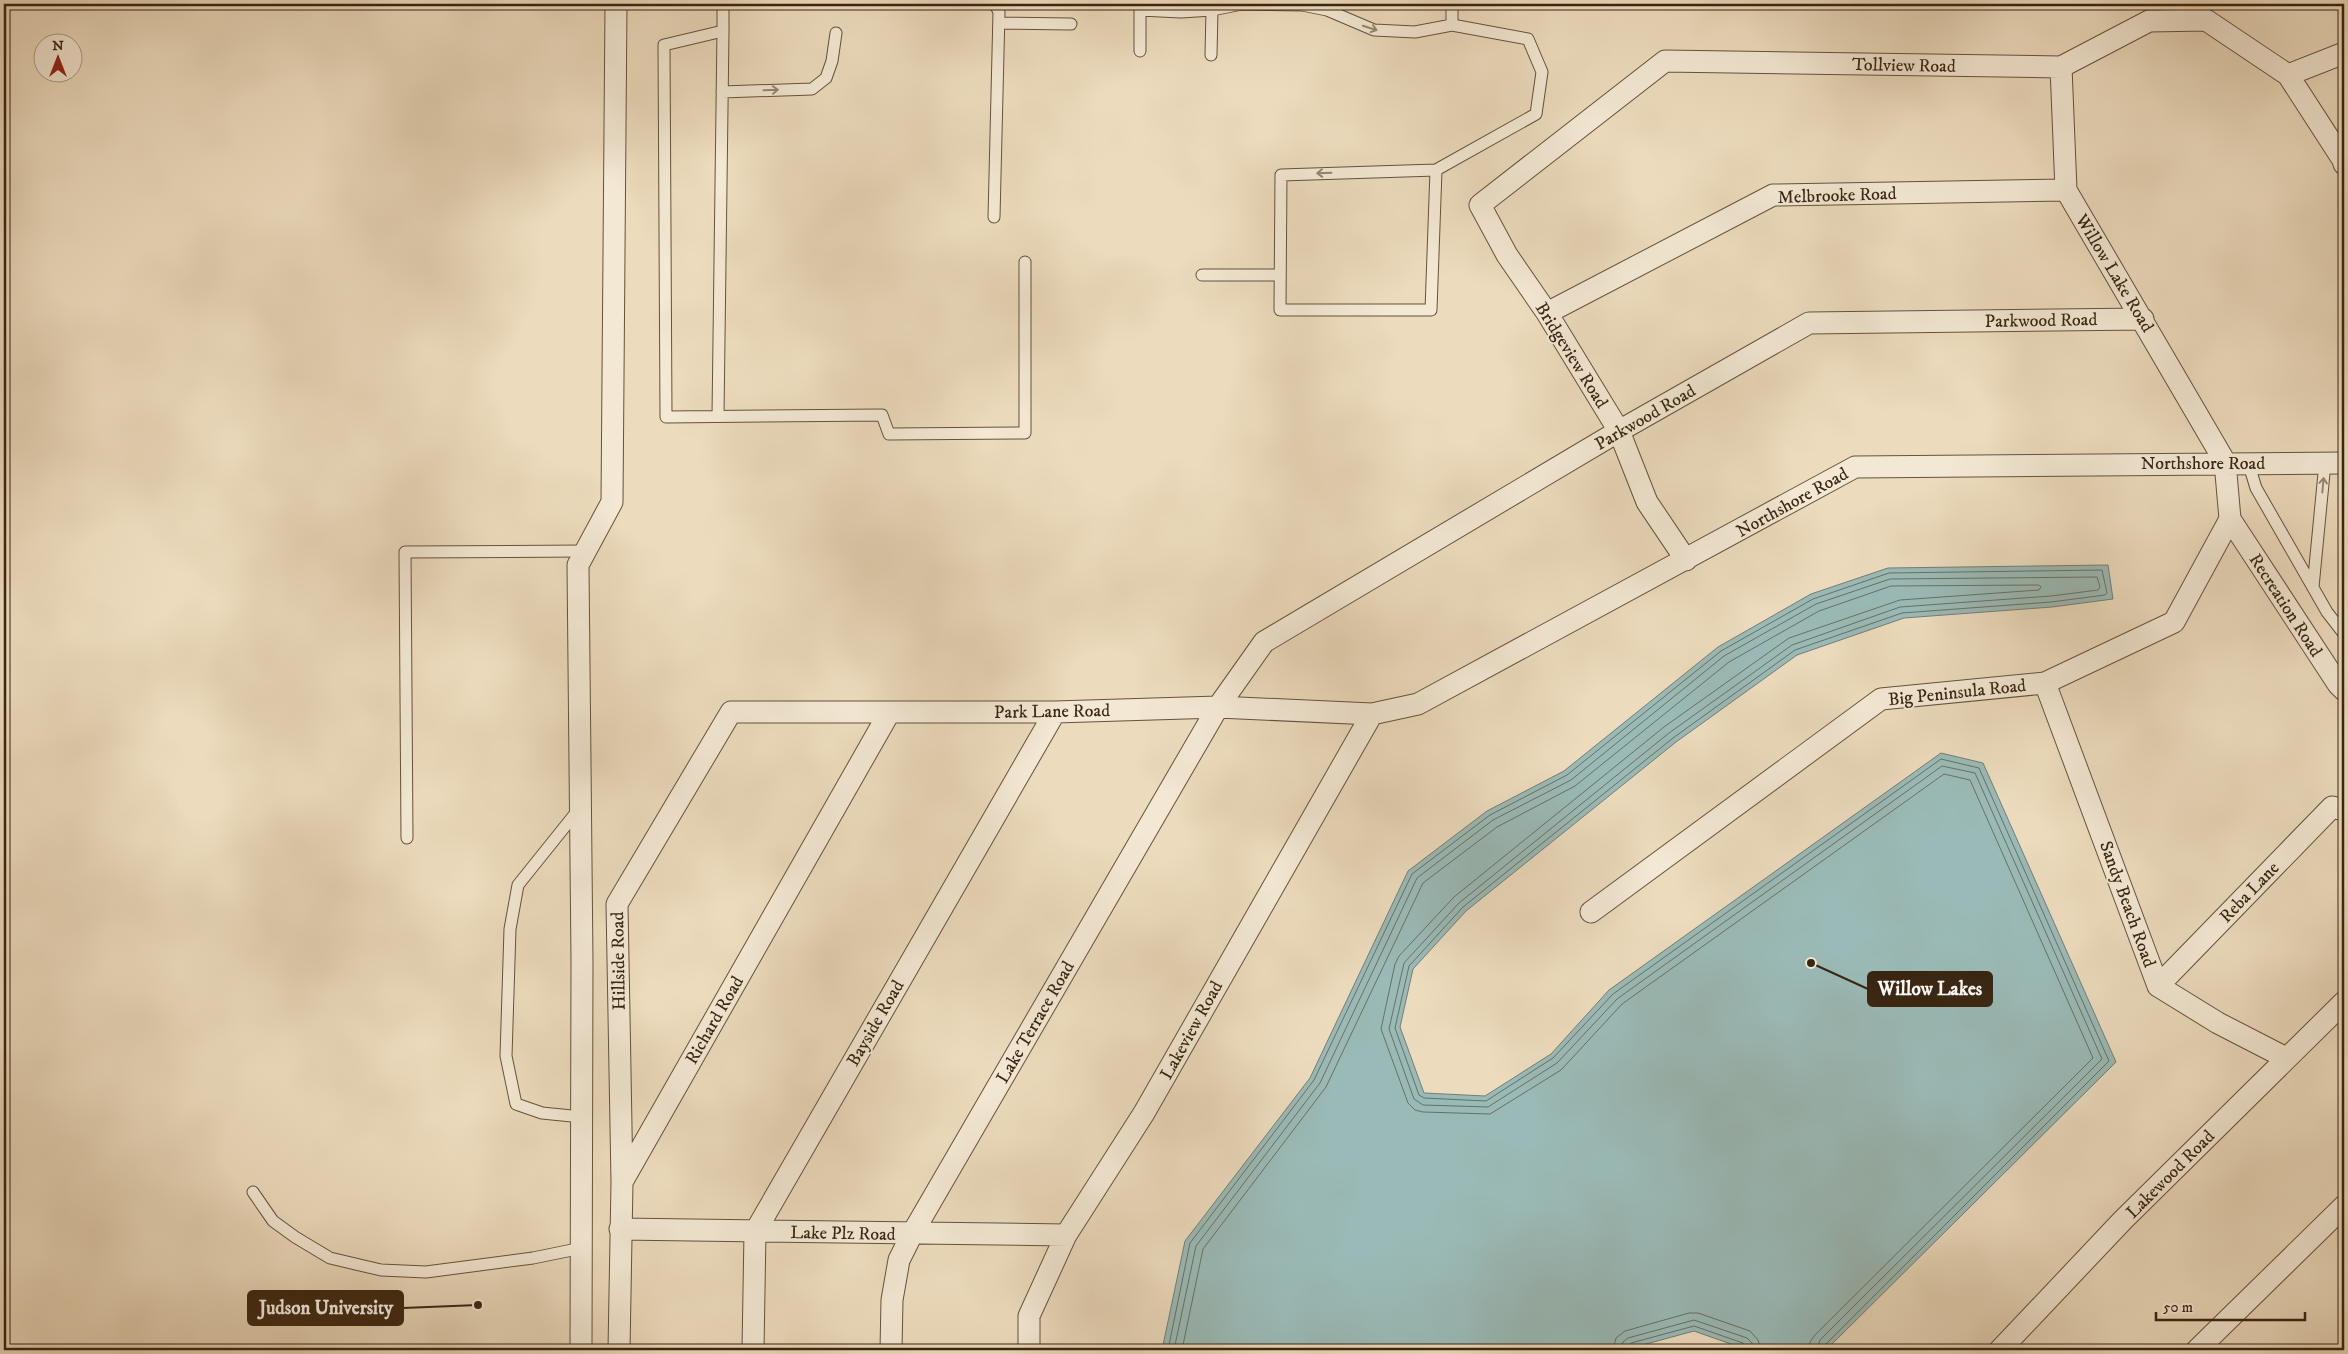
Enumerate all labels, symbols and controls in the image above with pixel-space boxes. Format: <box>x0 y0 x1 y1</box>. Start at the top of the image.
one-way arrow <box>1362 23 1378 33</box>
north arrow <box>32 32 82 82</box>
text: N <box>52 37 64 55</box>
street label: Tollview Road <box>1852 54 1956 78</box>
one-way arrow <box>763 86 779 95</box>
one-way arrow <box>1316 169 1332 178</box>
street label: Melbrooke Road <box>1777 183 1897 209</box>
street label: Willow Lake Road <box>2070 210 2158 337</box>
street label: Bridgeview Road <box>1530 299 1612 412</box>
street label: Parkwood Road <box>1984 309 2098 333</box>
street label: Parkwood Road <box>1591 380 1700 456</box>
street label: Northshore Road <box>2141 453 2265 475</box>
street label: Northshore Road <box>1733 463 1852 543</box>
one-way arrow <box>2318 477 2328 493</box>
street label: Recreation Road <box>2244 550 2327 661</box>
street label: Big Peninsula Road <box>1887 675 2027 711</box>
street label: Park Lane Road <box>994 700 1110 724</box>
street label: Sandy Beach Road <box>2094 838 2160 970</box>
street label: Reba Lane <box>2215 857 2284 928</box>
street label: Hillside Road <box>607 911 631 1011</box>
street label: Lake Terrace Road <box>992 958 1080 1087</box>
street label: Richard Road <box>681 972 749 1069</box>
callout: Willow Lakes <box>1868 972 1992 1006</box>
street label: Bayside Road <box>842 977 909 1070</box>
street label: Lakeview Road <box>1156 977 1228 1084</box>
text: Willow Lakes <box>1877 978 1983 1001</box>
street label: Lakewood Road <box>2122 1126 2219 1223</box>
street label: Lake Plz Road <box>790 1222 896 1246</box>
scale bar <box>2156 1289 2304 1321</box>
callout: Judson University <box>248 1291 403 1325</box>
text: Judson University <box>257 1297 394 1320</box>
text: 50 m <box>2163 1298 2193 1317</box>

